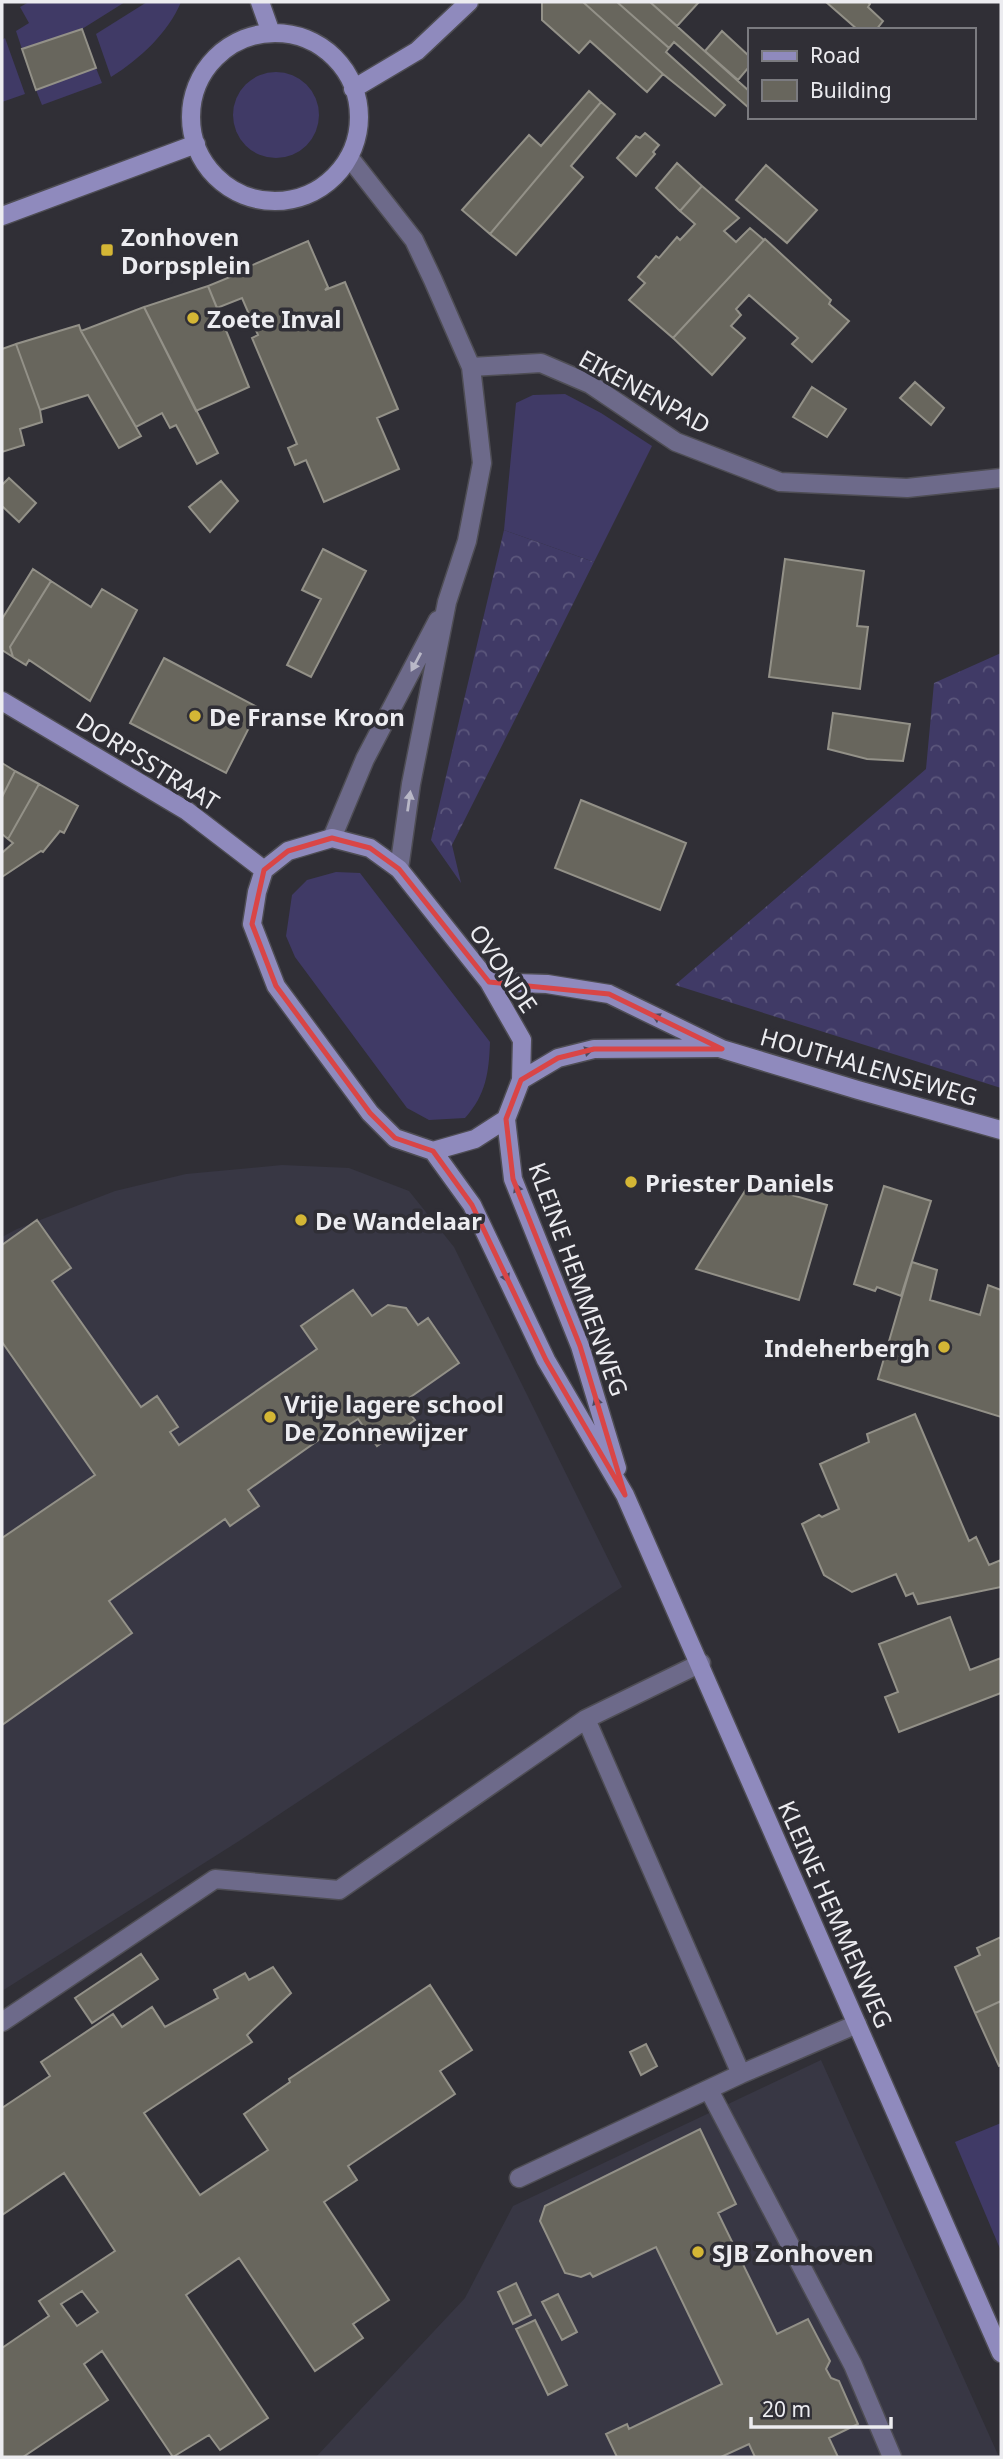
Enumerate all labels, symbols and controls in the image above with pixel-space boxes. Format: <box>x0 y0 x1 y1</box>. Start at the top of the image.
legend <box>748 28 975 119</box>
text: Road <box>810 41 860 69</box>
text: Building <box>810 76 892 104</box>
place label: Zonhoven Dorpsplein <box>121 220 251 281</box>
marker: Zonhoven Dorpsplein <box>99 242 115 258</box>
place label: Zoete Inval <box>207 302 341 335</box>
marker: Zoete Inval <box>185 310 201 326</box>
street label: EIKENENPAD <box>573 341 717 441</box>
one-way arrow <box>410 652 421 672</box>
place label: De Franse Kroon <box>209 700 405 733</box>
street label: DORPSSTRAAT <box>70 704 226 818</box>
marker: De Franse Kroon <box>187 708 203 724</box>
one-way arrow <box>403 790 414 812</box>
street label: OVONDE <box>462 917 546 1019</box>
one-way arrow <box>651 1013 671 1025</box>
street label: HOUTHALENSEWEG <box>757 1019 981 1113</box>
one-way arrow <box>572 1046 594 1057</box>
street label: KLEINE HEMMENWEG <box>521 1158 637 1400</box>
place label: Priester Daniels <box>645 1166 834 1199</box>
marker: Priester Daniels <box>623 1174 639 1190</box>
one-way arrow <box>513 1183 525 1203</box>
place label: De Wandelaar <box>315 1204 482 1237</box>
marker: De Wandelaar <box>293 1212 309 1228</box>
one-way arrow <box>499 1263 510 1283</box>
place label: Indeherbergh <box>764 1331 930 1364</box>
marker: Indeherbergh <box>936 1339 952 1355</box>
place label: Vrije lagere school De Zonnewijzer <box>284 1387 504 1448</box>
one-way arrow <box>593 1395 603 1416</box>
marker: Vrije lagere school De Zonnewijzer <box>262 1409 278 1425</box>
street label: KLEINE HEMMENWEG <box>771 1795 901 2033</box>
place label: SJB Zonhoven <box>712 2236 874 2269</box>
marker: SJB Zonhoven <box>690 2244 706 2260</box>
scale bar <box>751 2386 891 2430</box>
text: 20 m <box>762 2395 811 2423</box>

